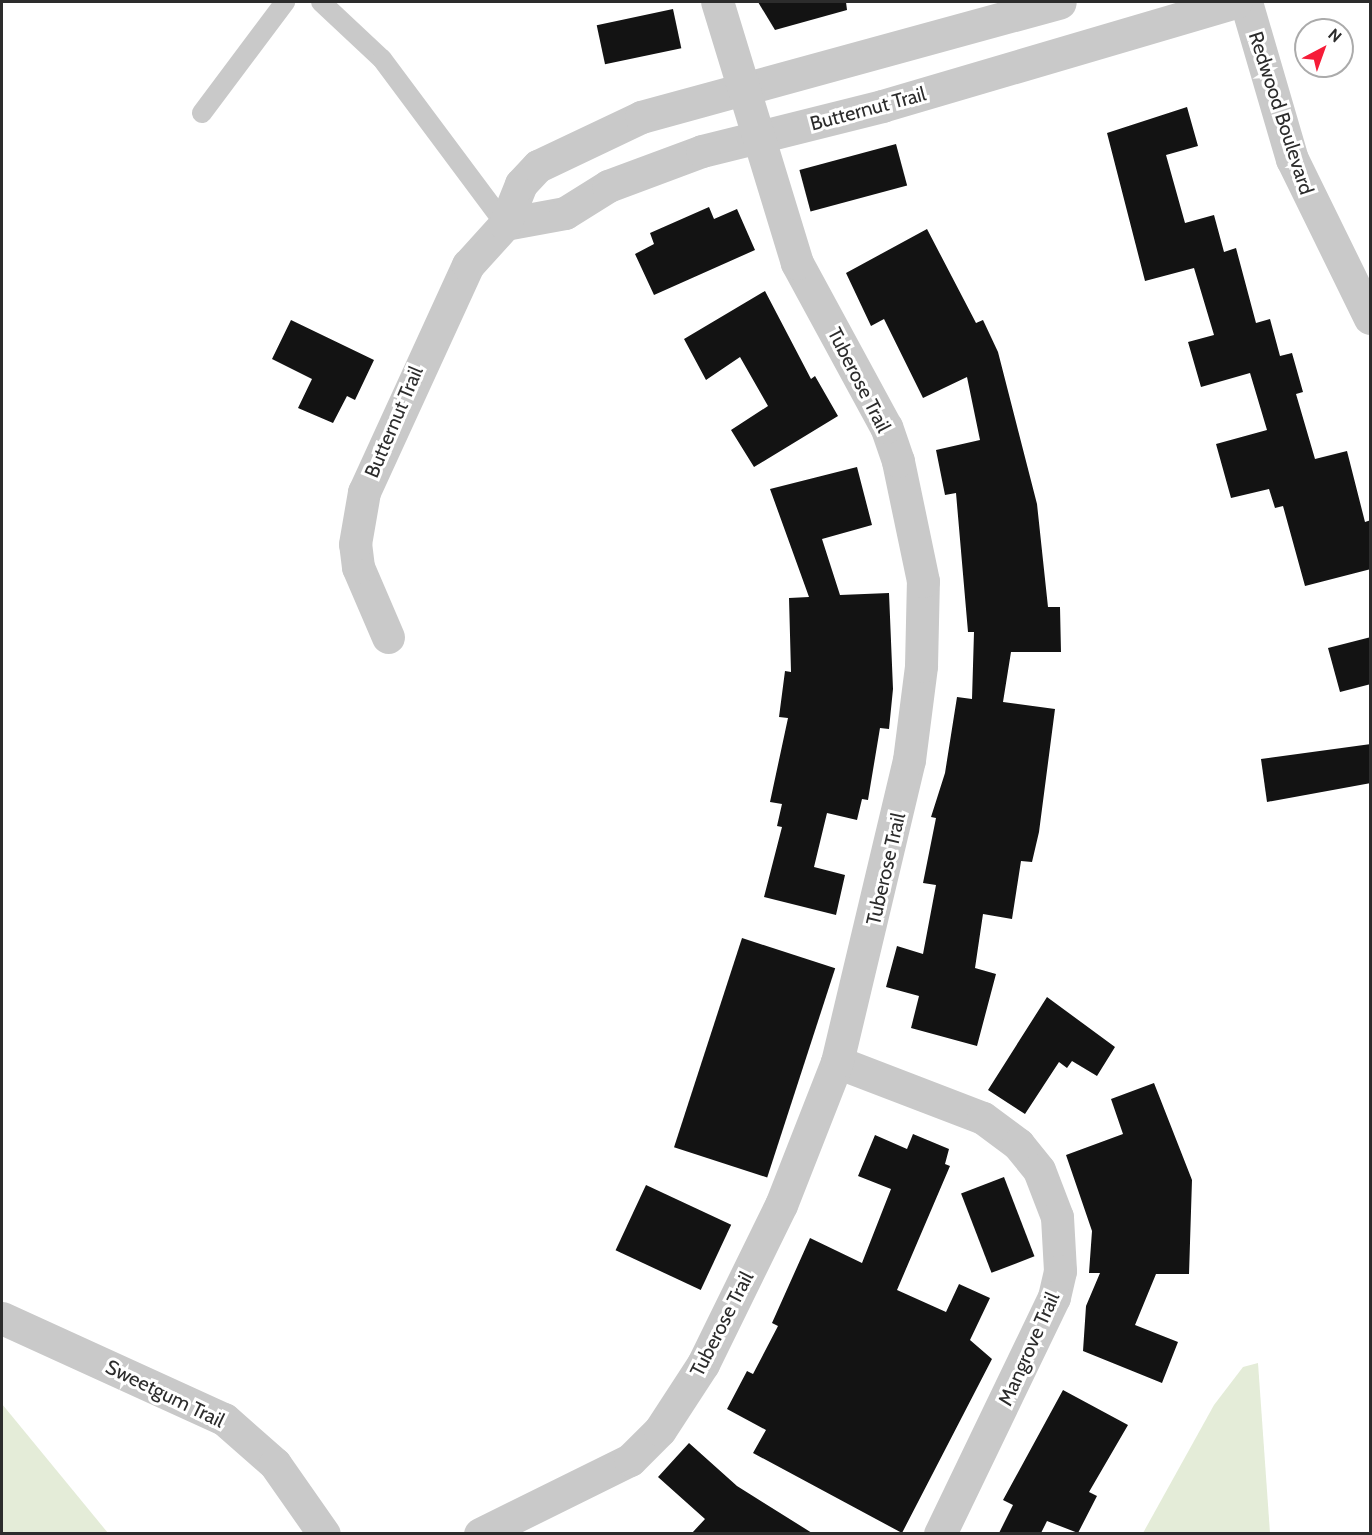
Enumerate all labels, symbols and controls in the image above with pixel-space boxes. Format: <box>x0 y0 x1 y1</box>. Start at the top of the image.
north arrow <box>1294 18 1354 78</box>
text: N <box>1324 25 1345 46</box>
street label: Redwood Boulevard <box>1243 29 1319 197</box>
street label: Butternut Trail <box>808 82 928 136</box>
street label: Tuberose Trail <box>822 324 896 436</box>
street label: Butternut Trail <box>360 363 428 481</box>
street label: Tuberose Trail <box>861 811 911 927</box>
street label: Tuberose Trail <box>685 1268 759 1380</box>
street label: Mangrove Trail <box>993 1288 1065 1410</box>
street label: Sweetgum Trail <box>102 1355 228 1433</box>

